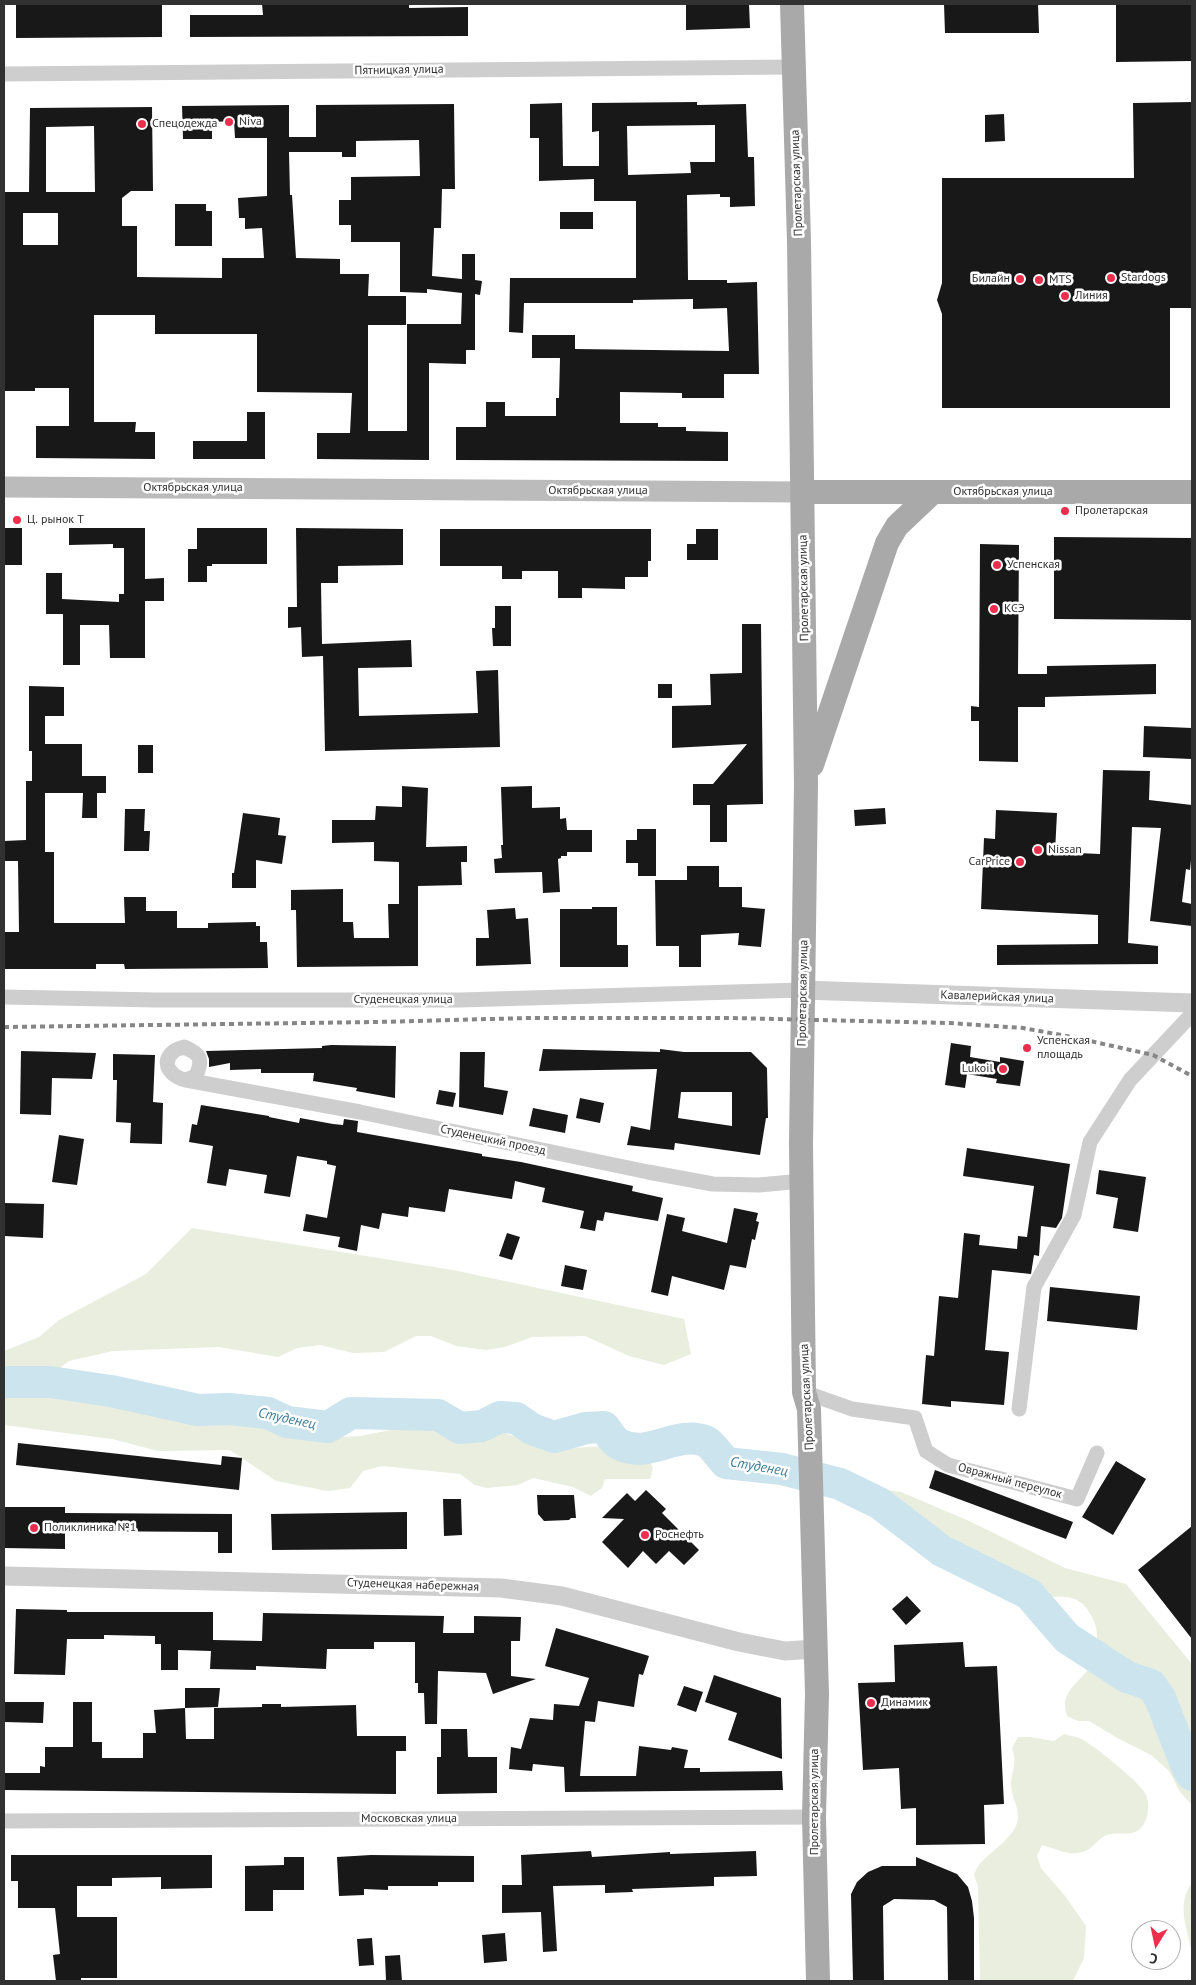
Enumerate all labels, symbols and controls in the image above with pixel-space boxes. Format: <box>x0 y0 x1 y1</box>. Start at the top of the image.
street label: Пятницкая улица <box>354 62 444 78</box>
place label: Niva <box>239 115 262 129</box>
marker: Niva <box>223 116 235 128</box>
place label: Спецодежда <box>152 117 218 131</box>
marker: Спецодежда <box>136 118 148 130</box>
street label: Пролетарская улица <box>788 129 806 237</box>
place label: Stardogs <box>1121 271 1166 285</box>
place label: Билайн <box>972 272 1010 286</box>
marker: Stardogs <box>1105 272 1117 284</box>
marker: Билайн <box>1014 273 1026 285</box>
place label: MTS <box>1049 273 1072 287</box>
marker: MTS <box>1033 274 1045 286</box>
place label: Линия <box>1075 289 1108 303</box>
marker: Линия <box>1059 290 1071 302</box>
street label: Октябрьская улица <box>143 481 243 495</box>
street label: Октябрьская улица <box>548 484 648 498</box>
street label: Октябрьская улица <box>953 485 1053 499</box>
place label: Пролетарская <box>1075 504 1148 518</box>
marker: Пролетарская <box>1059 505 1071 517</box>
place label: Ц. рынок Т <box>27 513 84 527</box>
marker: Ц. рынок Т <box>11 514 23 526</box>
street label: Пролетарская улица <box>796 535 812 641</box>
place label: Успенская <box>1007 558 1060 572</box>
marker: Успенская <box>991 559 1003 571</box>
place label: КСЭ <box>1004 602 1025 616</box>
marker: КСЭ <box>988 603 1000 615</box>
place label: Nissan <box>1048 843 1082 857</box>
marker: Nissan <box>1032 844 1044 856</box>
place label: CarPrice <box>969 855 1010 869</box>
marker: CarPrice <box>1014 856 1026 868</box>
street label: Пролетарская улица <box>795 940 811 1046</box>
street label: Кавалерийская улица <box>940 988 1054 1006</box>
street label: Студенецкая улица <box>353 993 453 1007</box>
place label: Успенская площадь <box>1037 1034 1090 1062</box>
marker: Успенская площадь <box>1021 1042 1033 1054</box>
place label: Lukoil <box>962 1062 993 1076</box>
marker: Lukoil <box>997 1063 1009 1075</box>
street label: Студенецкий проезд <box>439 1122 547 1158</box>
street label: Пролетарская улица <box>797 1343 817 1451</box>
water label: Студенец <box>257 1405 317 1433</box>
water label: Студенец <box>729 1454 789 1480</box>
street label: Овражный переулок <box>956 1460 1064 1502</box>
place label: Поликлиника №1 <box>44 1521 136 1535</box>
marker: Поликлиника №1 <box>28 1522 40 1534</box>
place label: Роснефть <box>655 1528 704 1542</box>
marker: Роснефть <box>639 1529 651 1541</box>
street label: Студенецкая набережная <box>347 1575 479 1595</box>
place label: Динамик <box>881 1696 928 1710</box>
marker: Динамик <box>865 1697 877 1709</box>
street label: Пролетарская улица <box>808 1749 822 1855</box>
street label: Московская улица <box>361 1812 457 1826</box>
north arrow <box>1131 1920 1181 1970</box>
text: С <box>1148 1949 1159 1968</box>

